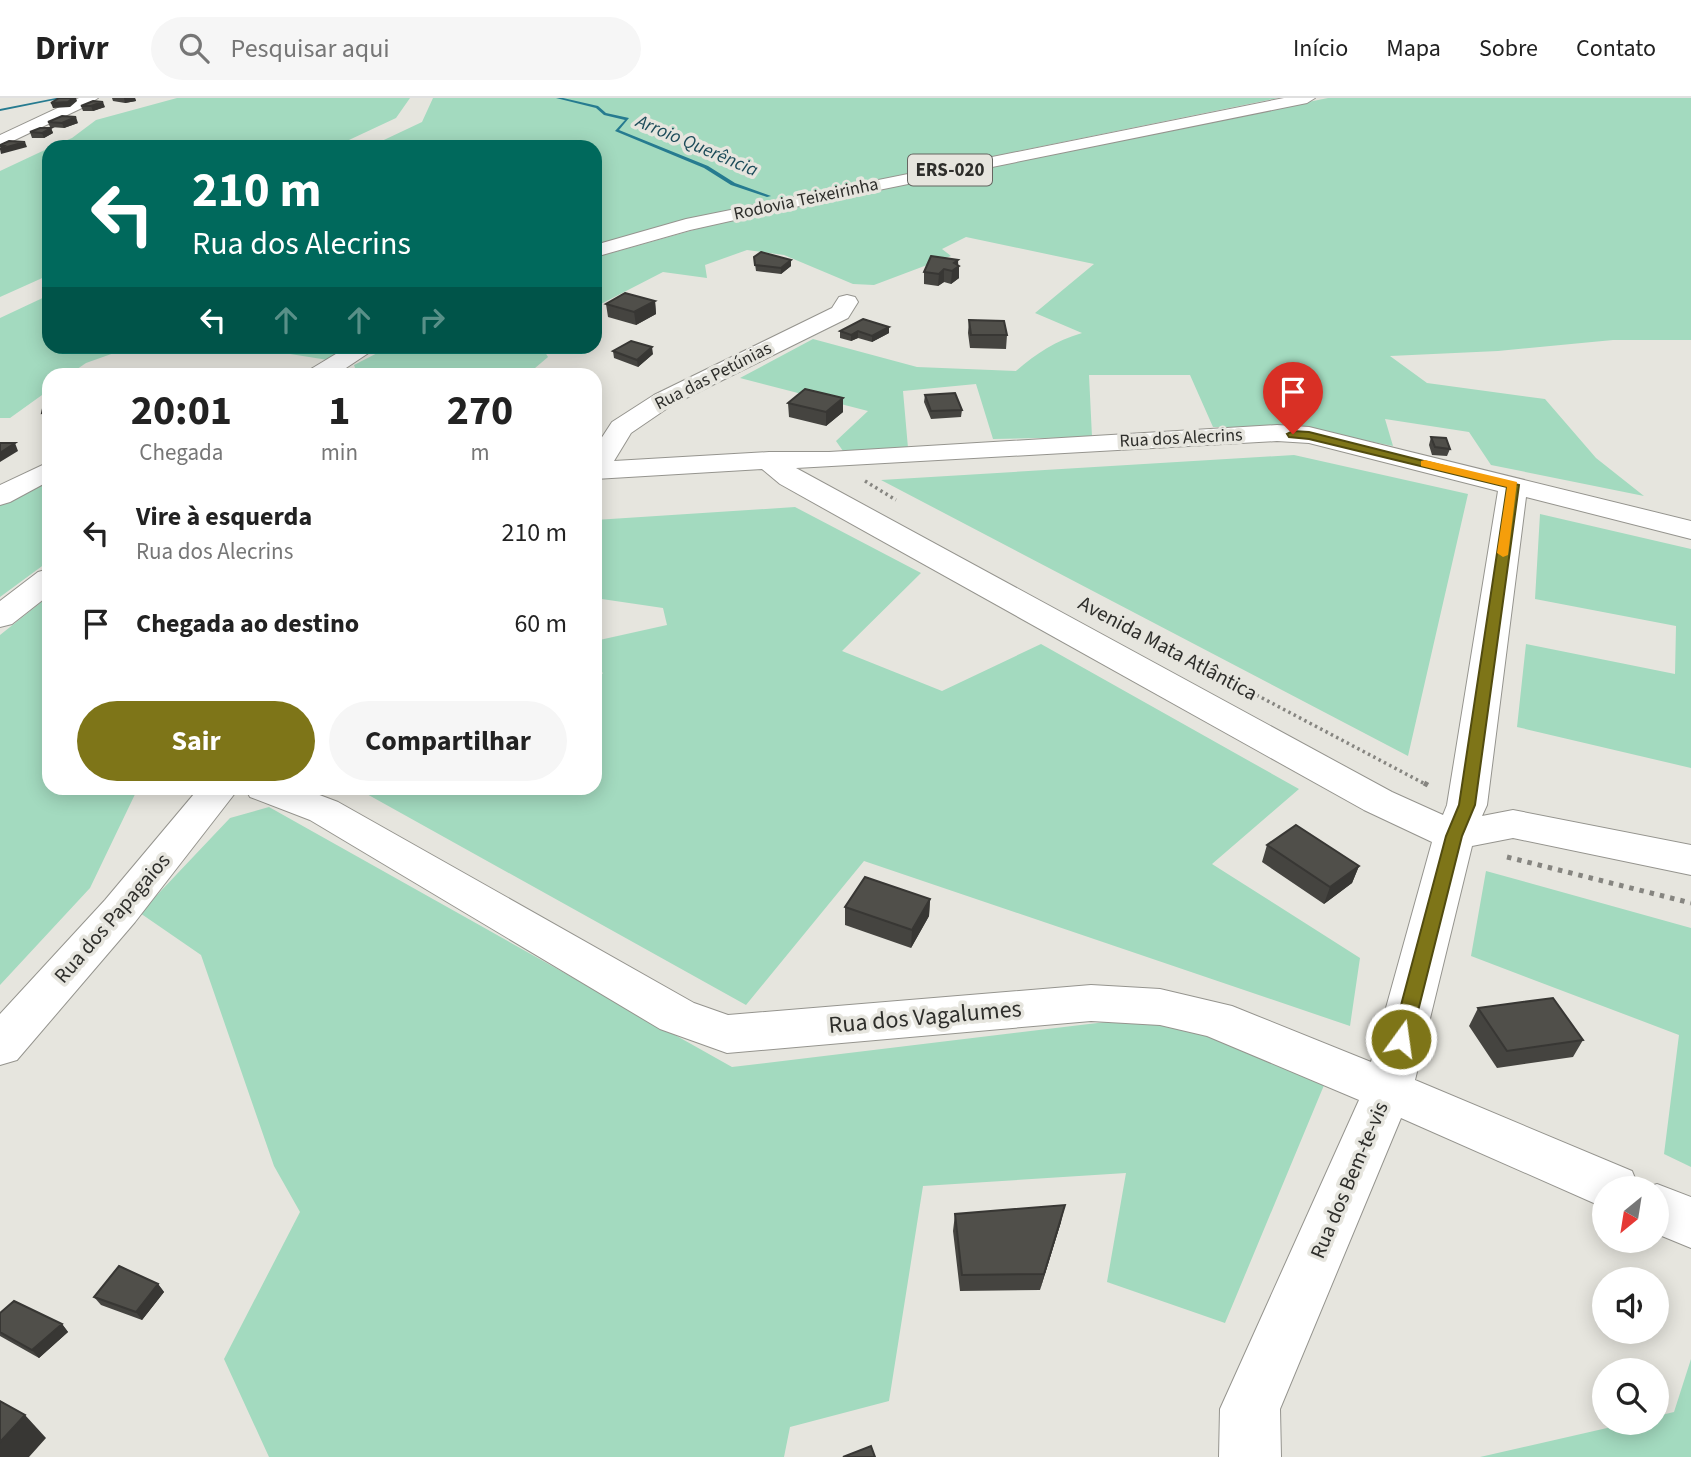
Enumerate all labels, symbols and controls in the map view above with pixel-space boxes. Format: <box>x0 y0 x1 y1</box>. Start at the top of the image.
search box <box>151 17 641 80</box>
text: Drivr <box>35 25 109 72</box>
icon: search <box>175 29 213 67</box>
text: Pesquisar aqui <box>231 30 390 67</box>
text: Início <box>1293 31 1348 66</box>
text: Mapa <box>1386 31 1441 66</box>
text: Sobre <box>1479 31 1538 66</box>
text: Contato <box>1576 31 1656 66</box>
water label: Arroio Querência <box>631 108 762 184</box>
road number: ERS-020 <box>908 155 992 186</box>
text: 210 m <box>192 156 321 226</box>
icon: left <box>77 168 168 259</box>
street label: Rodovia Teixeirinha <box>731 171 881 227</box>
text: Rua dos Alecrins <box>192 221 411 267</box>
icon: left <box>194 301 232 339</box>
icon: ahead <box>267 301 305 339</box>
icon: ahead <box>340 301 378 339</box>
icon: right <box>413 301 451 339</box>
street label: Rua das Petúnias <box>650 336 776 416</box>
pin <box>1263 362 1323 434</box>
icon: arrive <box>1274 373 1312 411</box>
text: 20:01 <box>131 381 232 441</box>
text: 1 <box>328 381 350 441</box>
text: 270 <box>447 381 513 441</box>
street label: Rua dos Alecrins <box>1119 422 1243 454</box>
text: Chegada <box>139 436 223 469</box>
text: min <box>321 436 358 469</box>
text: m <box>470 436 490 469</box>
text: Vire à esquerda <box>136 498 312 535</box>
icon: left <box>77 514 115 552</box>
text: 210 m <box>501 514 567 551</box>
text: Rua dos Alecrins <box>136 535 293 568</box>
street label: Avenida Mata Atlântica <box>1073 588 1263 708</box>
icon: arrive <box>77 605 115 643</box>
text: Chegada ao destino <box>136 605 359 642</box>
text: 60 m <box>514 605 567 642</box>
button: Sair <box>77 701 315 781</box>
button: Compartilhar <box>329 701 567 781</box>
street label: Rua dos Papagaios <box>47 846 177 990</box>
street label: Rua dos Vagalumes <box>827 991 1023 1043</box>
position arrow <box>1364 1002 1438 1076</box>
street label: Rua dos Bem-te-vis <box>1302 1097 1396 1263</box>
north arrow <box>1592 1176 1670 1253</box>
map controls <box>1592 1176 1669 1435</box>
button: sound <box>1592 1267 1669 1344</box>
button: search <box>1592 1358 1669 1435</box>

